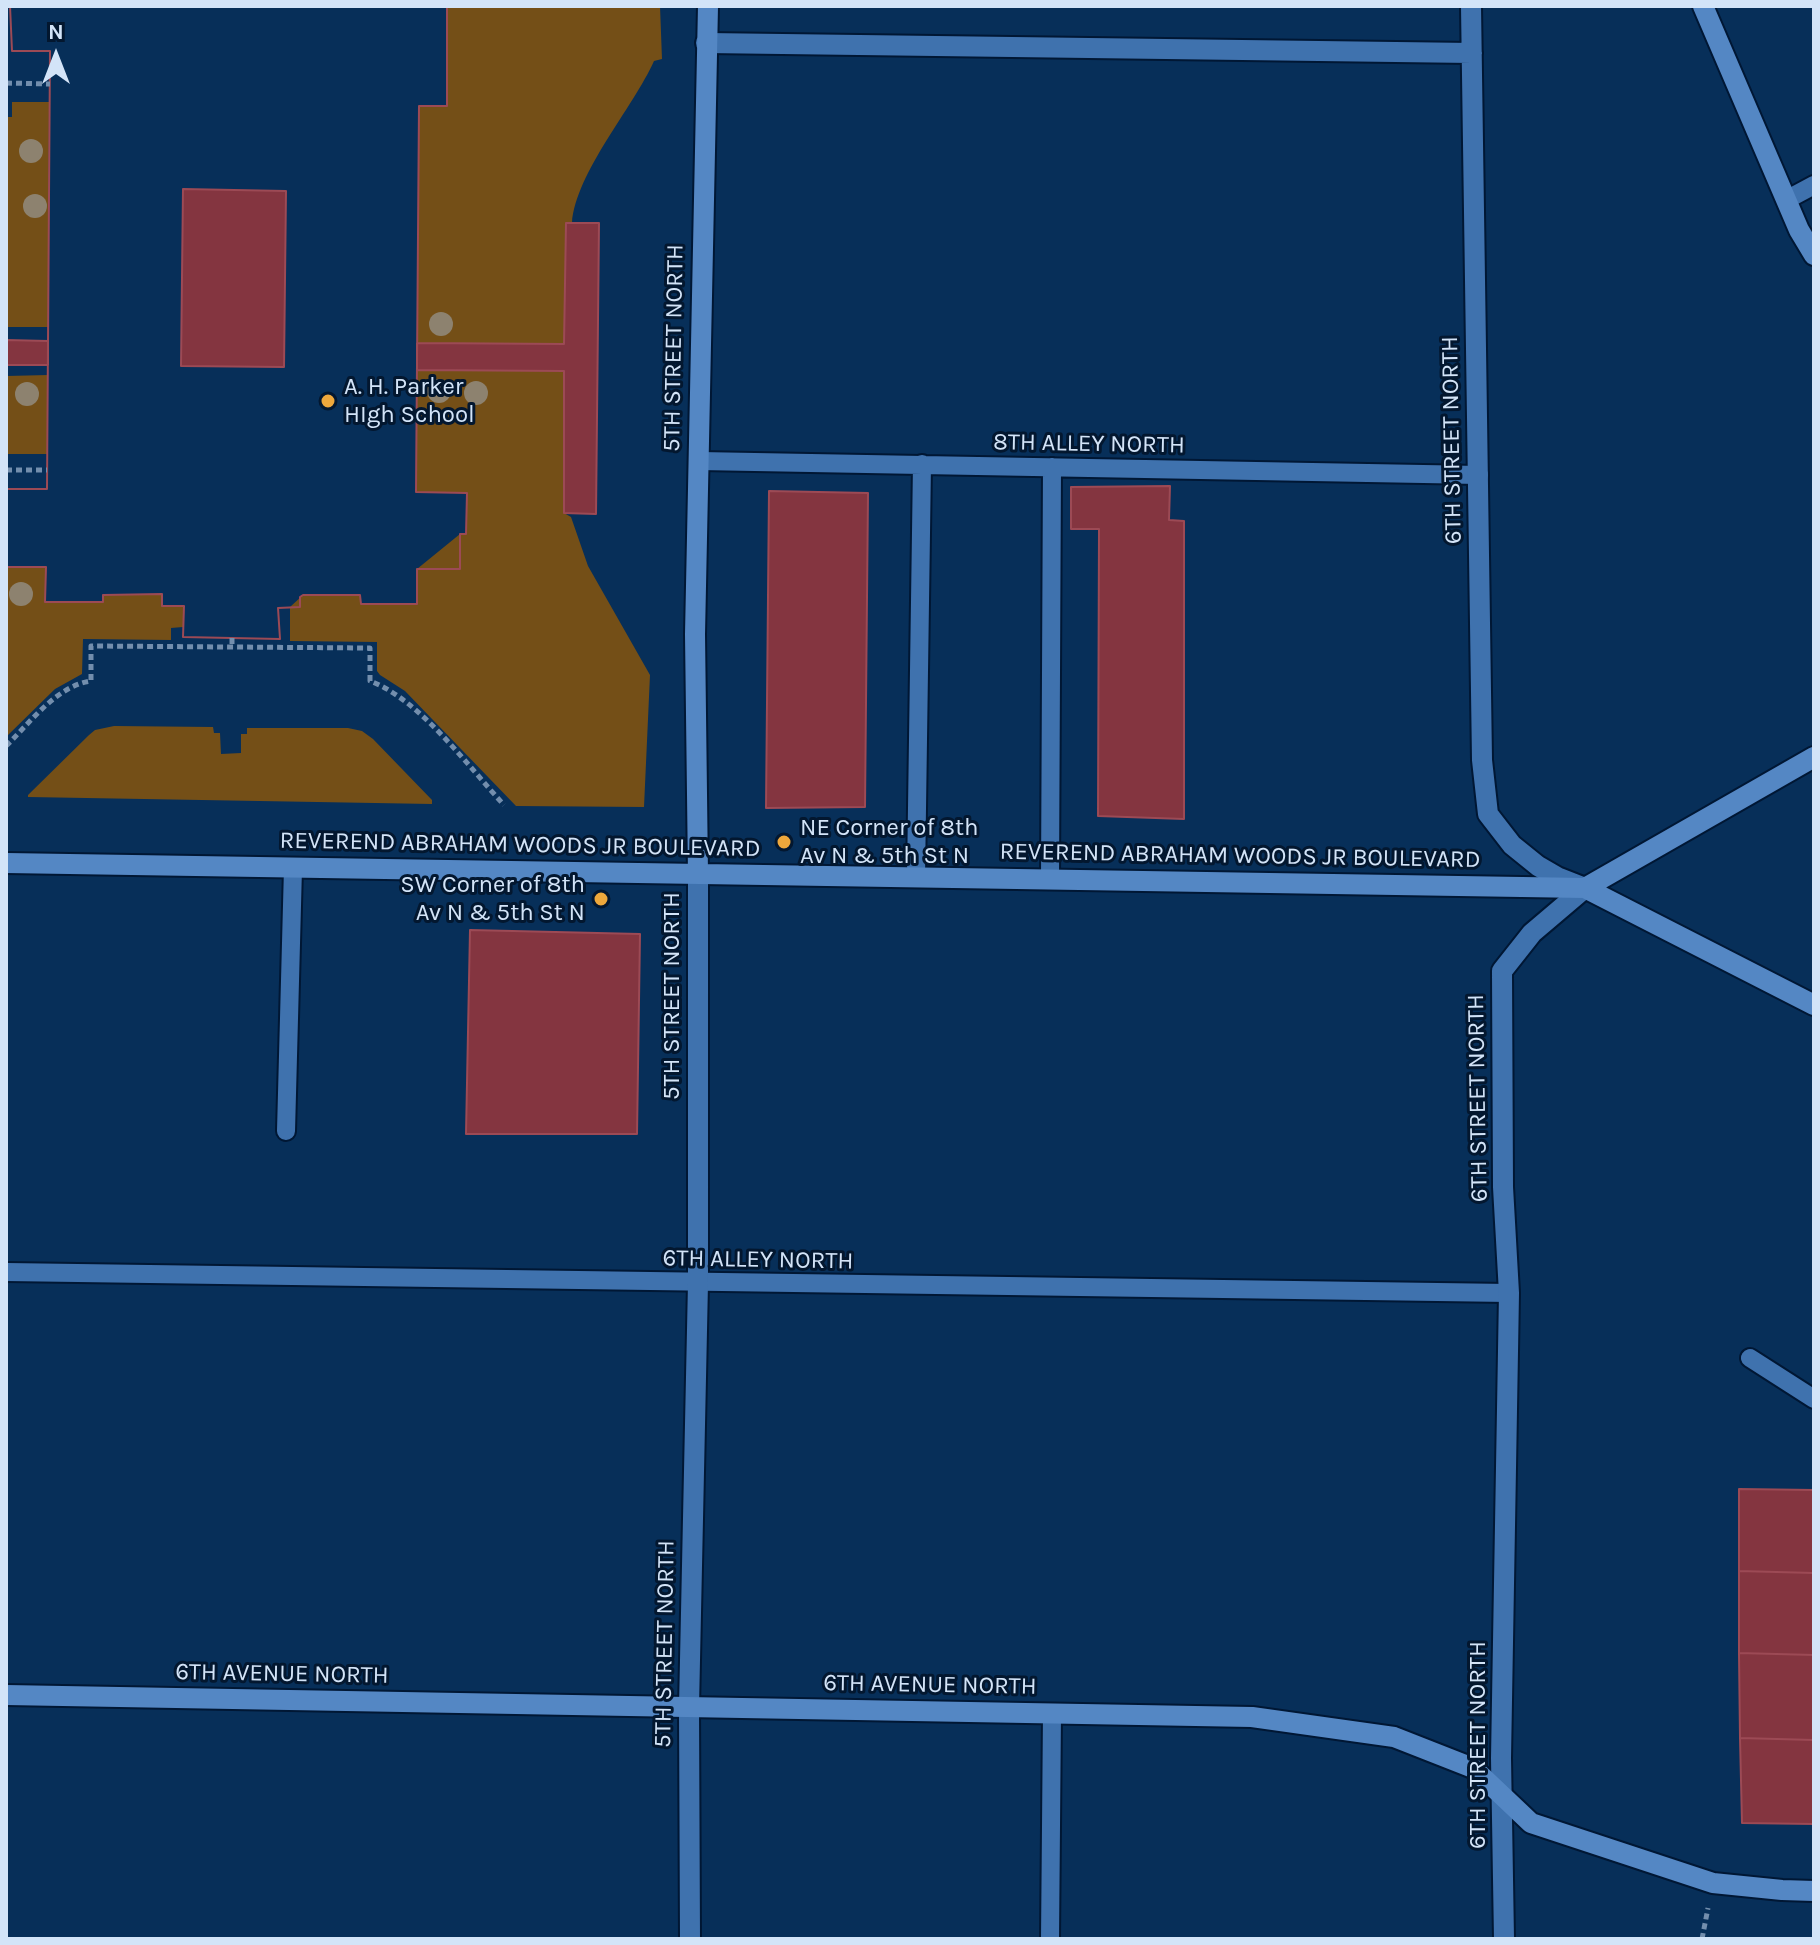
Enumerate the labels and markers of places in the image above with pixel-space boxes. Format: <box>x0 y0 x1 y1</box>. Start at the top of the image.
place label: A. H. Parker HIgh School <box>344 373 475 429</box>
marker: A. H. Parker HIgh School <box>319 392 337 410</box>
place label: NE Corner of 8th Av N & 5th St N <box>800 814 979 870</box>
marker: NE Corner of 8th Av N & 5th St N <box>775 833 793 851</box>
place label: SW Corner of 8th Av N & 5th St N <box>400 871 585 927</box>
marker: SW Corner of 8th Av N & 5th St N <box>592 890 610 908</box>

